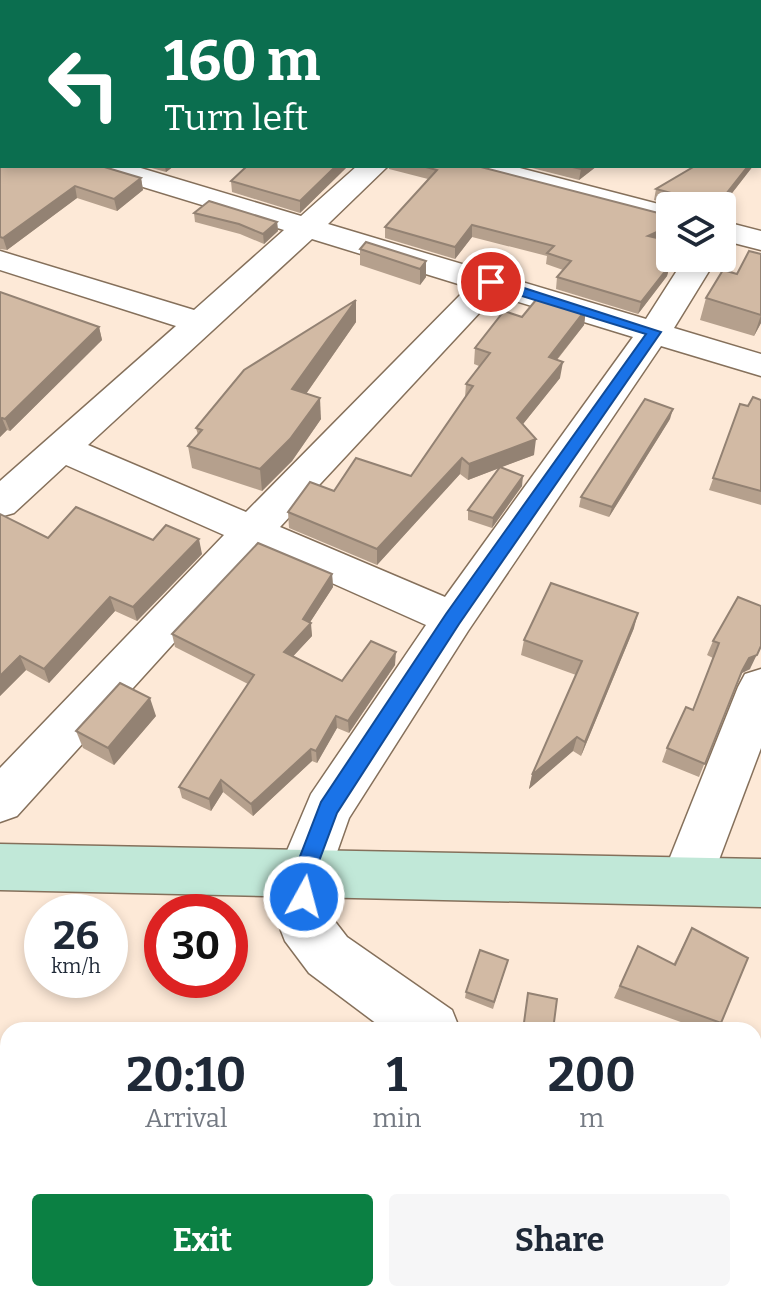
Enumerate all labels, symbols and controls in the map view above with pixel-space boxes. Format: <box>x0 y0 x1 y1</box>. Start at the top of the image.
text: 160 m <box>164 28 320 95</box>
icon: left <box>32 32 136 136</box>
text: Turn left <box>164 96 308 140</box>
map controls <box>656 192 736 272</box>
button: layers <box>656 192 736 272</box>
pin <box>457 248 525 316</box>
icon: arrive <box>469 260 513 304</box>
position arrow <box>262 855 346 939</box>
speed limit sign: 30 <box>144 894 248 998</box>
text: 26 <box>53 912 99 960</box>
text: km/h <box>51 954 101 978</box>
text: 20:10 <box>126 1046 246 1104</box>
text: 1 <box>387 1046 407 1104</box>
text: 200 <box>548 1046 636 1104</box>
text: Arrival <box>145 1103 227 1134</box>
text: min <box>372 1103 421 1134</box>
text: m <box>579 1103 604 1134</box>
button: Exit <box>32 1194 373 1286</box>
button: Share <box>389 1194 730 1286</box>

